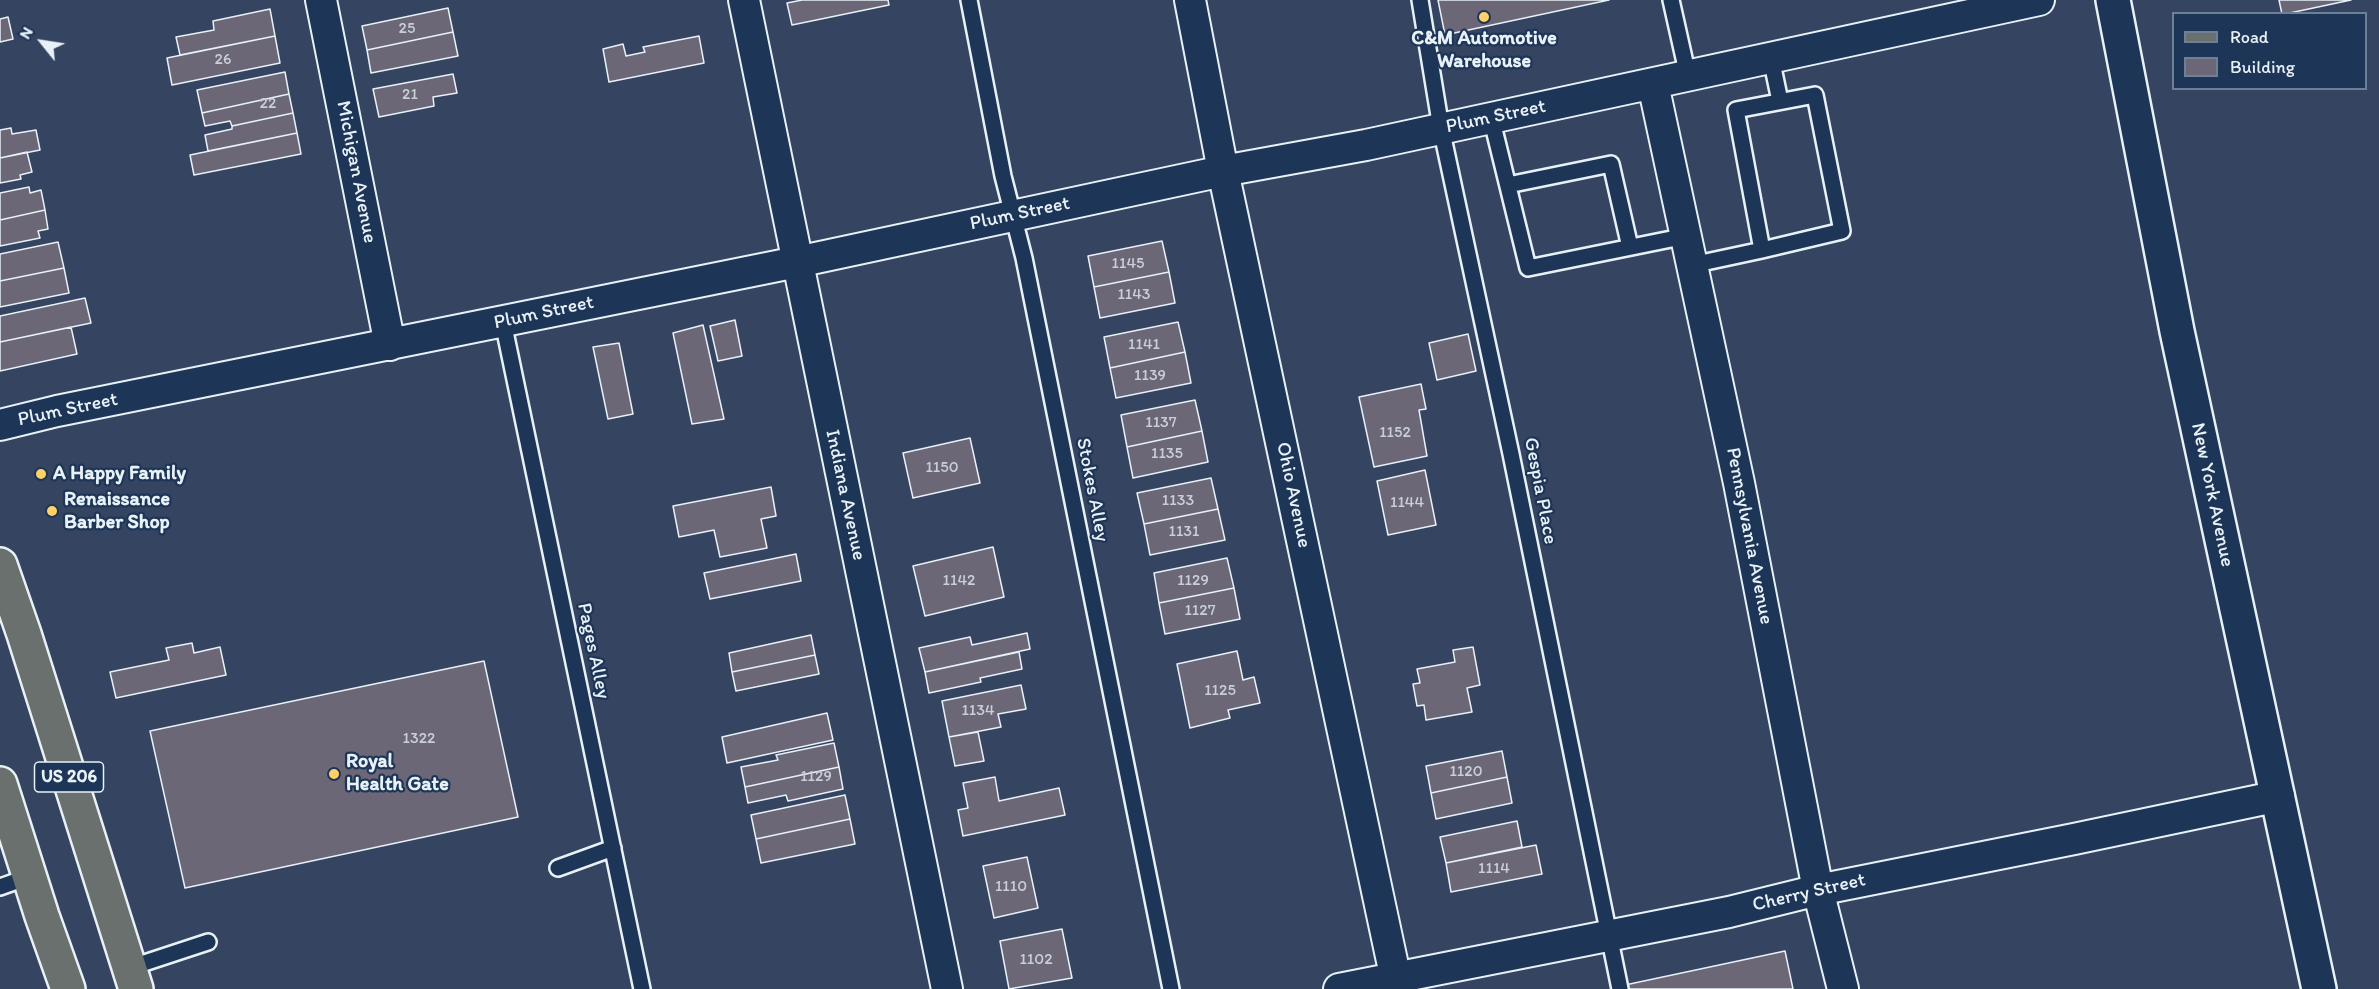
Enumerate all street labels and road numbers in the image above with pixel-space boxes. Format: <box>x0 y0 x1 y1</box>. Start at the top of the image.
street label: Plum Street <box>1444 95 1548 139</box>
street label: Michigan Avenue <box>330 99 382 245</box>
street label: Plum Street <box>968 192 1072 236</box>
street label: Plum Street <box>492 291 596 335</box>
street label: Plum Street <box>16 388 120 432</box>
street label: New York Avenue <box>2185 421 2239 569</box>
street label: Indiana Avenue <box>819 427 871 563</box>
street label: Stokes Alley <box>1070 436 1114 544</box>
street label: Gespia Place <box>1518 436 1562 546</box>
street label: Ohio Avenue <box>1270 440 1316 550</box>
street label: Pennsylvania Avenue <box>1720 445 1778 627</box>
street label: Pages Alley <box>571 601 615 701</box>
road number: US 206 <box>34 762 104 792</box>
street label: Cherry Street <box>1750 868 1868 918</box>

